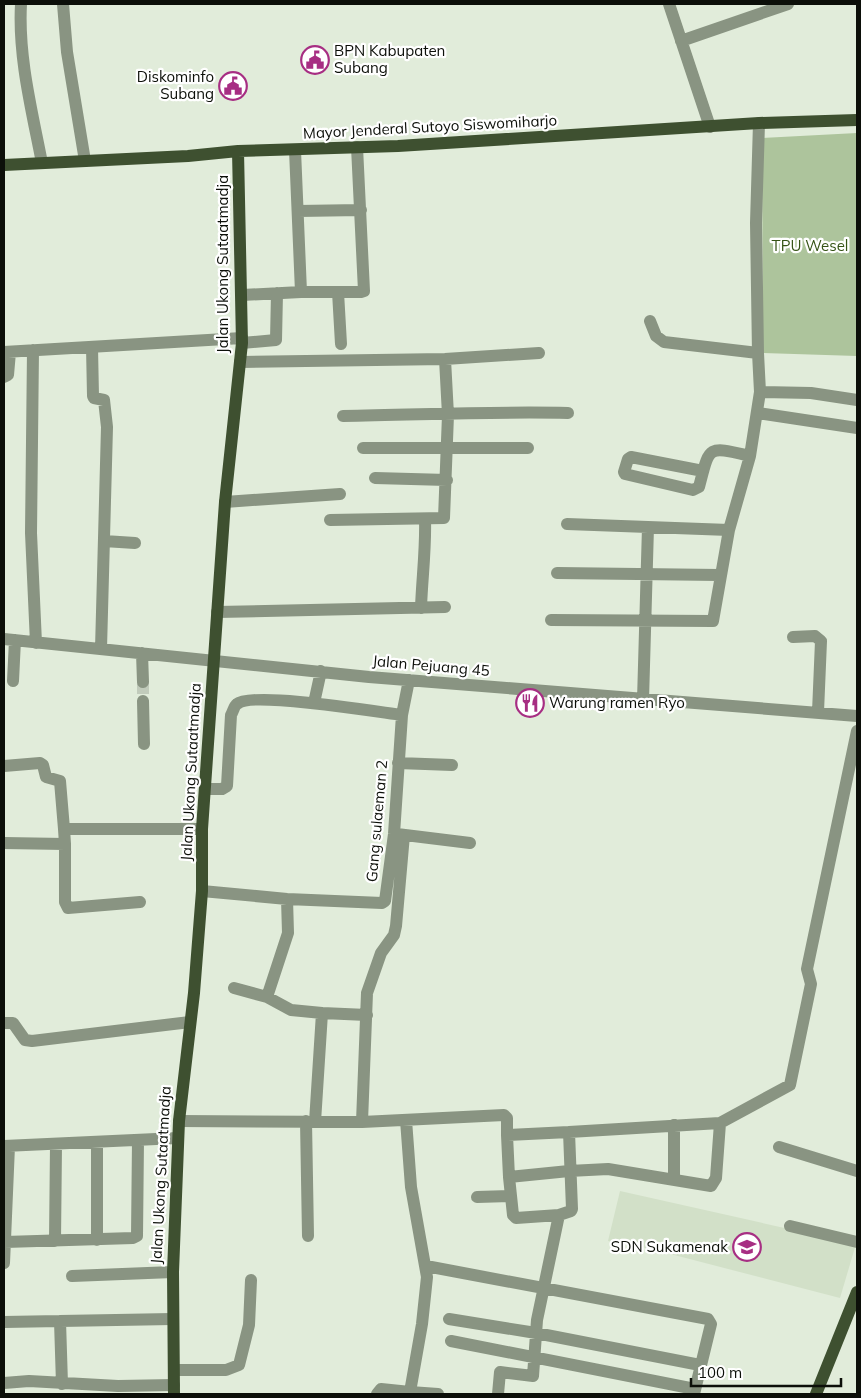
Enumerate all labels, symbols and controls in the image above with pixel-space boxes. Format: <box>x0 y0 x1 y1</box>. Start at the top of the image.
place label: BPN Kabupaten Subang <box>334 41 445 77</box>
public building icon: BPN Kabupaten Subang <box>300 45 330 75</box>
place label: Diskominfo Subang <box>137 67 214 103</box>
public building icon: Diskominfo Subang <box>218 71 248 101</box>
street label: Mayor Jenderal Sutoyo Siswomiharjo <box>303 110 557 143</box>
street label: Jalan Ukong Sutaatmadja <box>213 175 232 353</box>
park label: TPU Wesel <box>772 236 848 255</box>
street label: Jalan Pejuang 45 <box>372 651 491 680</box>
street label: Jalan Ukong Sutaatmadja <box>176 682 205 861</box>
restaurant icon: Warung ramen Ryo <box>515 688 545 718</box>
place label: Warung ramen Ryo <box>549 693 685 712</box>
street label: Gang sulaeman 2 <box>362 759 391 883</box>
street label: Jalan Ukong Sutaatmadja <box>146 1085 175 1264</box>
school or university icon: SDN Sukamenak <box>732 1232 762 1262</box>
place label: SDN Sukamenak <box>611 1237 728 1256</box>
scale bar <box>691 1356 841 1388</box>
text: 100 m <box>698 1363 742 1382</box>

